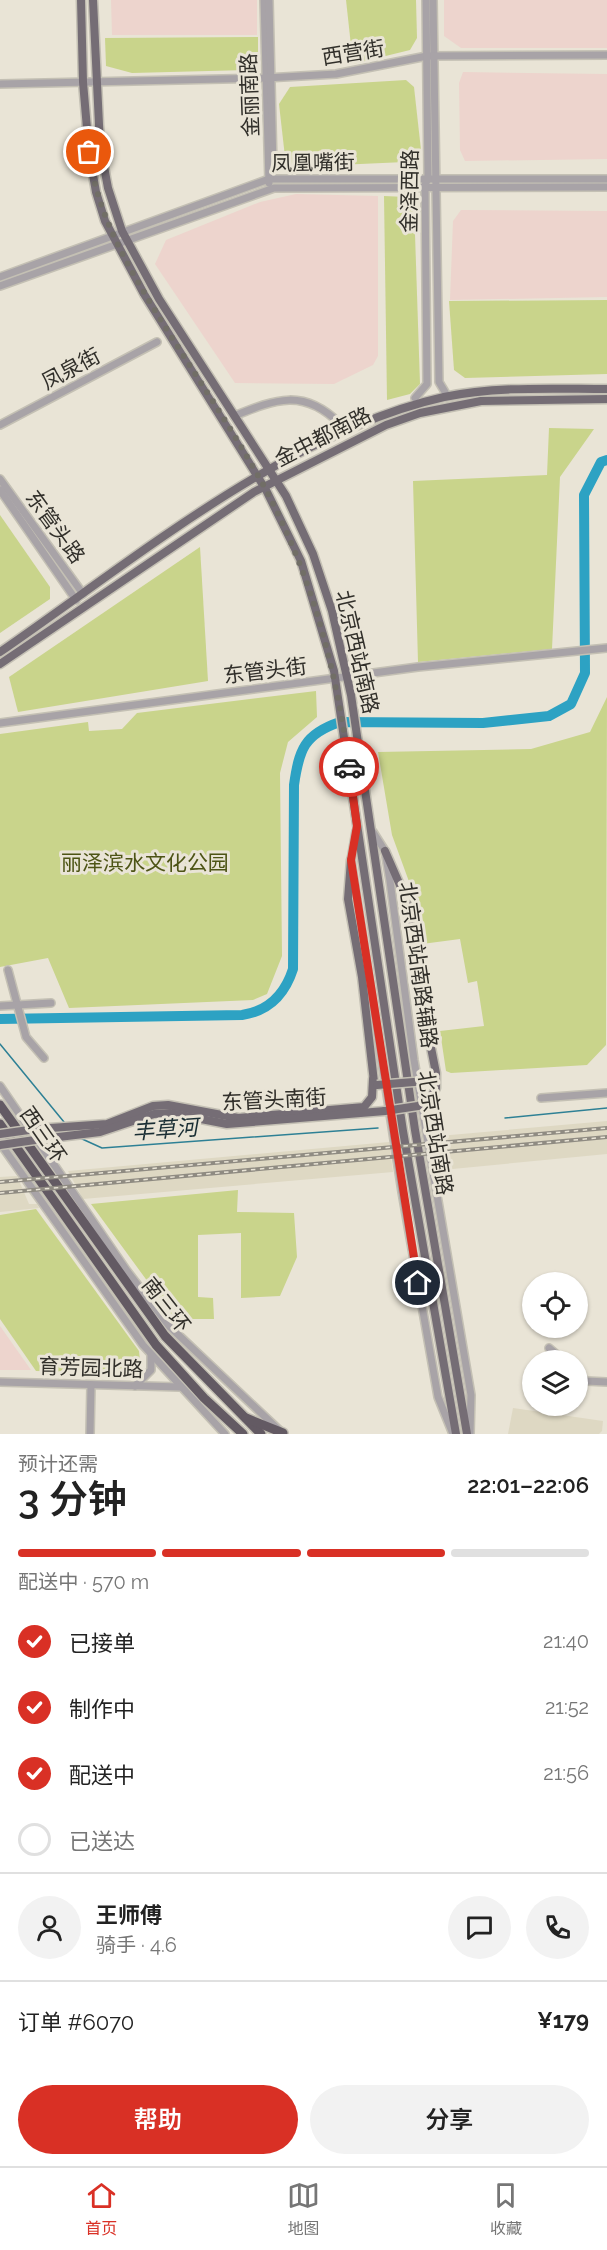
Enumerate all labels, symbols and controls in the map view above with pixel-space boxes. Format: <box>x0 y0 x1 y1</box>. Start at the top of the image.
street label: 西营街 <box>320 35 386 70</box>
street label: 金丽南路 <box>236 53 263 137</box>
pin <box>63 126 114 177</box>
icon: bag <box>72 135 105 168</box>
street label: 凤凰嘴街 <box>271 149 355 176</box>
street label: 金泽西路 <box>396 149 423 233</box>
street label: 凤泉街 <box>37 343 104 394</box>
street label: 金中都南路 <box>270 402 375 472</box>
street label: 东管头路 <box>21 485 90 568</box>
street label: 北京西站南路 <box>331 588 384 716</box>
street label: 东管头街 <box>222 653 308 688</box>
courier <box>319 737 379 797</box>
icon: car <box>333 751 366 784</box>
park label: 丽泽滨水文化公园 <box>61 850 229 875</box>
street label: 北京西站南路辅路 <box>394 880 443 1050</box>
street label: 北京西站南路 <box>413 1069 458 1197</box>
street label: 东管头南街 <box>221 1084 327 1115</box>
street label: 西三环 <box>15 1102 72 1168</box>
water label: 丰草河 <box>131 1113 203 1144</box>
pin <box>392 1257 443 1308</box>
icon: home <box>401 1266 434 1299</box>
street label: 南三环 <box>137 1272 196 1337</box>
map controls <box>522 1272 588 1416</box>
button: locate <box>522 1272 588 1338</box>
button: layers <box>522 1350 588 1416</box>
street label: 育芳园北路 <box>38 1353 144 1382</box>
text: 预计还需 <box>18 1452 98 1476</box>
text: 22:01–22:06 <box>467 1472 589 1498</box>
text: 3 分钟 <box>18 1476 127 1522</box>
text: 配送中 · 570 m <box>18 1570 149 1594</box>
icon: check <box>18 1625 51 1658</box>
text: 21:40 <box>543 1629 589 1653</box>
text: 已接单 <box>69 1630 135 1656</box>
icon: check <box>18 1691 51 1724</box>
text: 21:52 <box>545 1695 589 1719</box>
text: 制作中 <box>69 1696 135 1722</box>
icon: check <box>18 1757 51 1790</box>
text: 21:56 <box>543 1761 589 1785</box>
text: 配送中 <box>69 1762 135 1788</box>
text: 已送达 <box>69 1828 135 1854</box>
button: person <box>18 1896 81 1959</box>
button: chat <box>448 1896 511 1959</box>
button: phone <box>526 1896 589 1959</box>
text: 王师傅 <box>96 1902 162 1928</box>
text: 骑手 · 4.6 <box>96 1933 177 1957</box>
text: ¥179 <box>537 2007 589 2033</box>
text: 订单 #6070 <box>18 2009 134 2035</box>
button: 帮助 <box>18 2085 298 2154</box>
button: 分享 <box>310 2085 589 2154</box>
tab: 首页 <box>85 2179 118 2239</box>
tab: 地图 <box>287 2179 320 2239</box>
tab: 收藏 <box>489 2179 522 2239</box>

